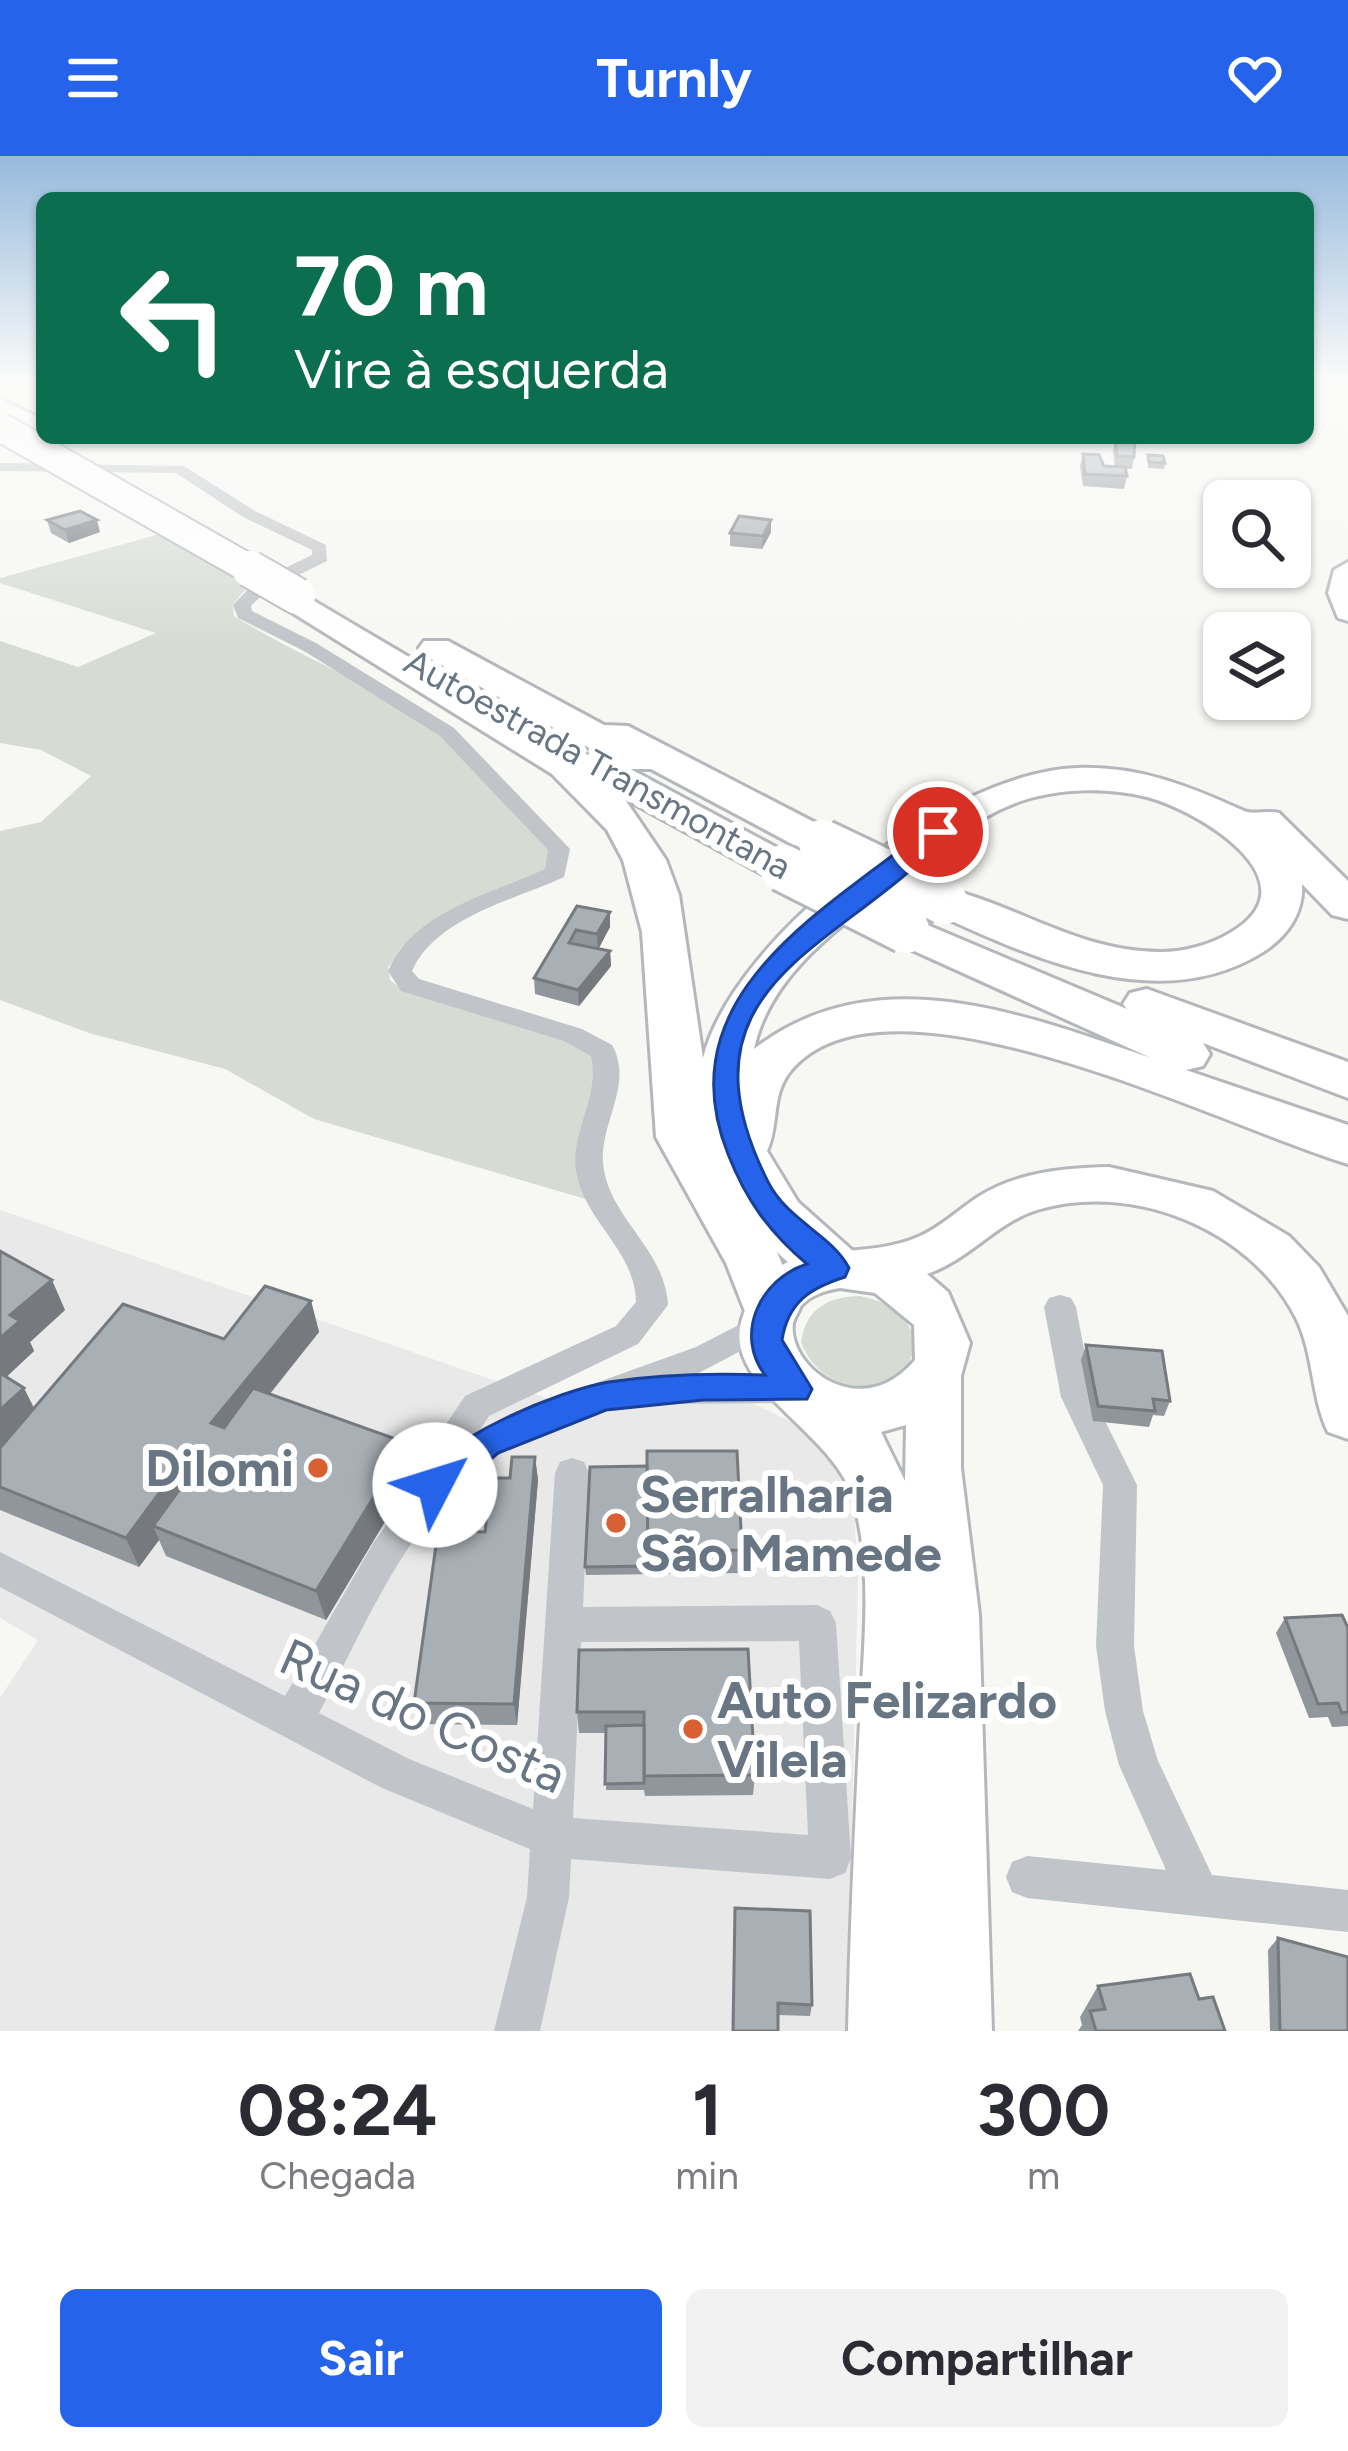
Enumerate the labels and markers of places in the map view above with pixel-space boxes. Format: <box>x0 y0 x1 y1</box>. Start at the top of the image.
pin <box>887 781 989 883</box>
place label: Dilomi <box>145 1438 294 1499</box>
marker: Dilomi <box>305 1455 331 1481</box>
place label: Serralharia São Mamede <box>640 1464 942 1584</box>
marker: Serralharia São Mamede <box>603 1510 629 1536</box>
place label: Auto Felizardo Vilela <box>717 1670 1057 1790</box>
marker: Auto Felizardo Vilela <box>680 1716 706 1742</box>

